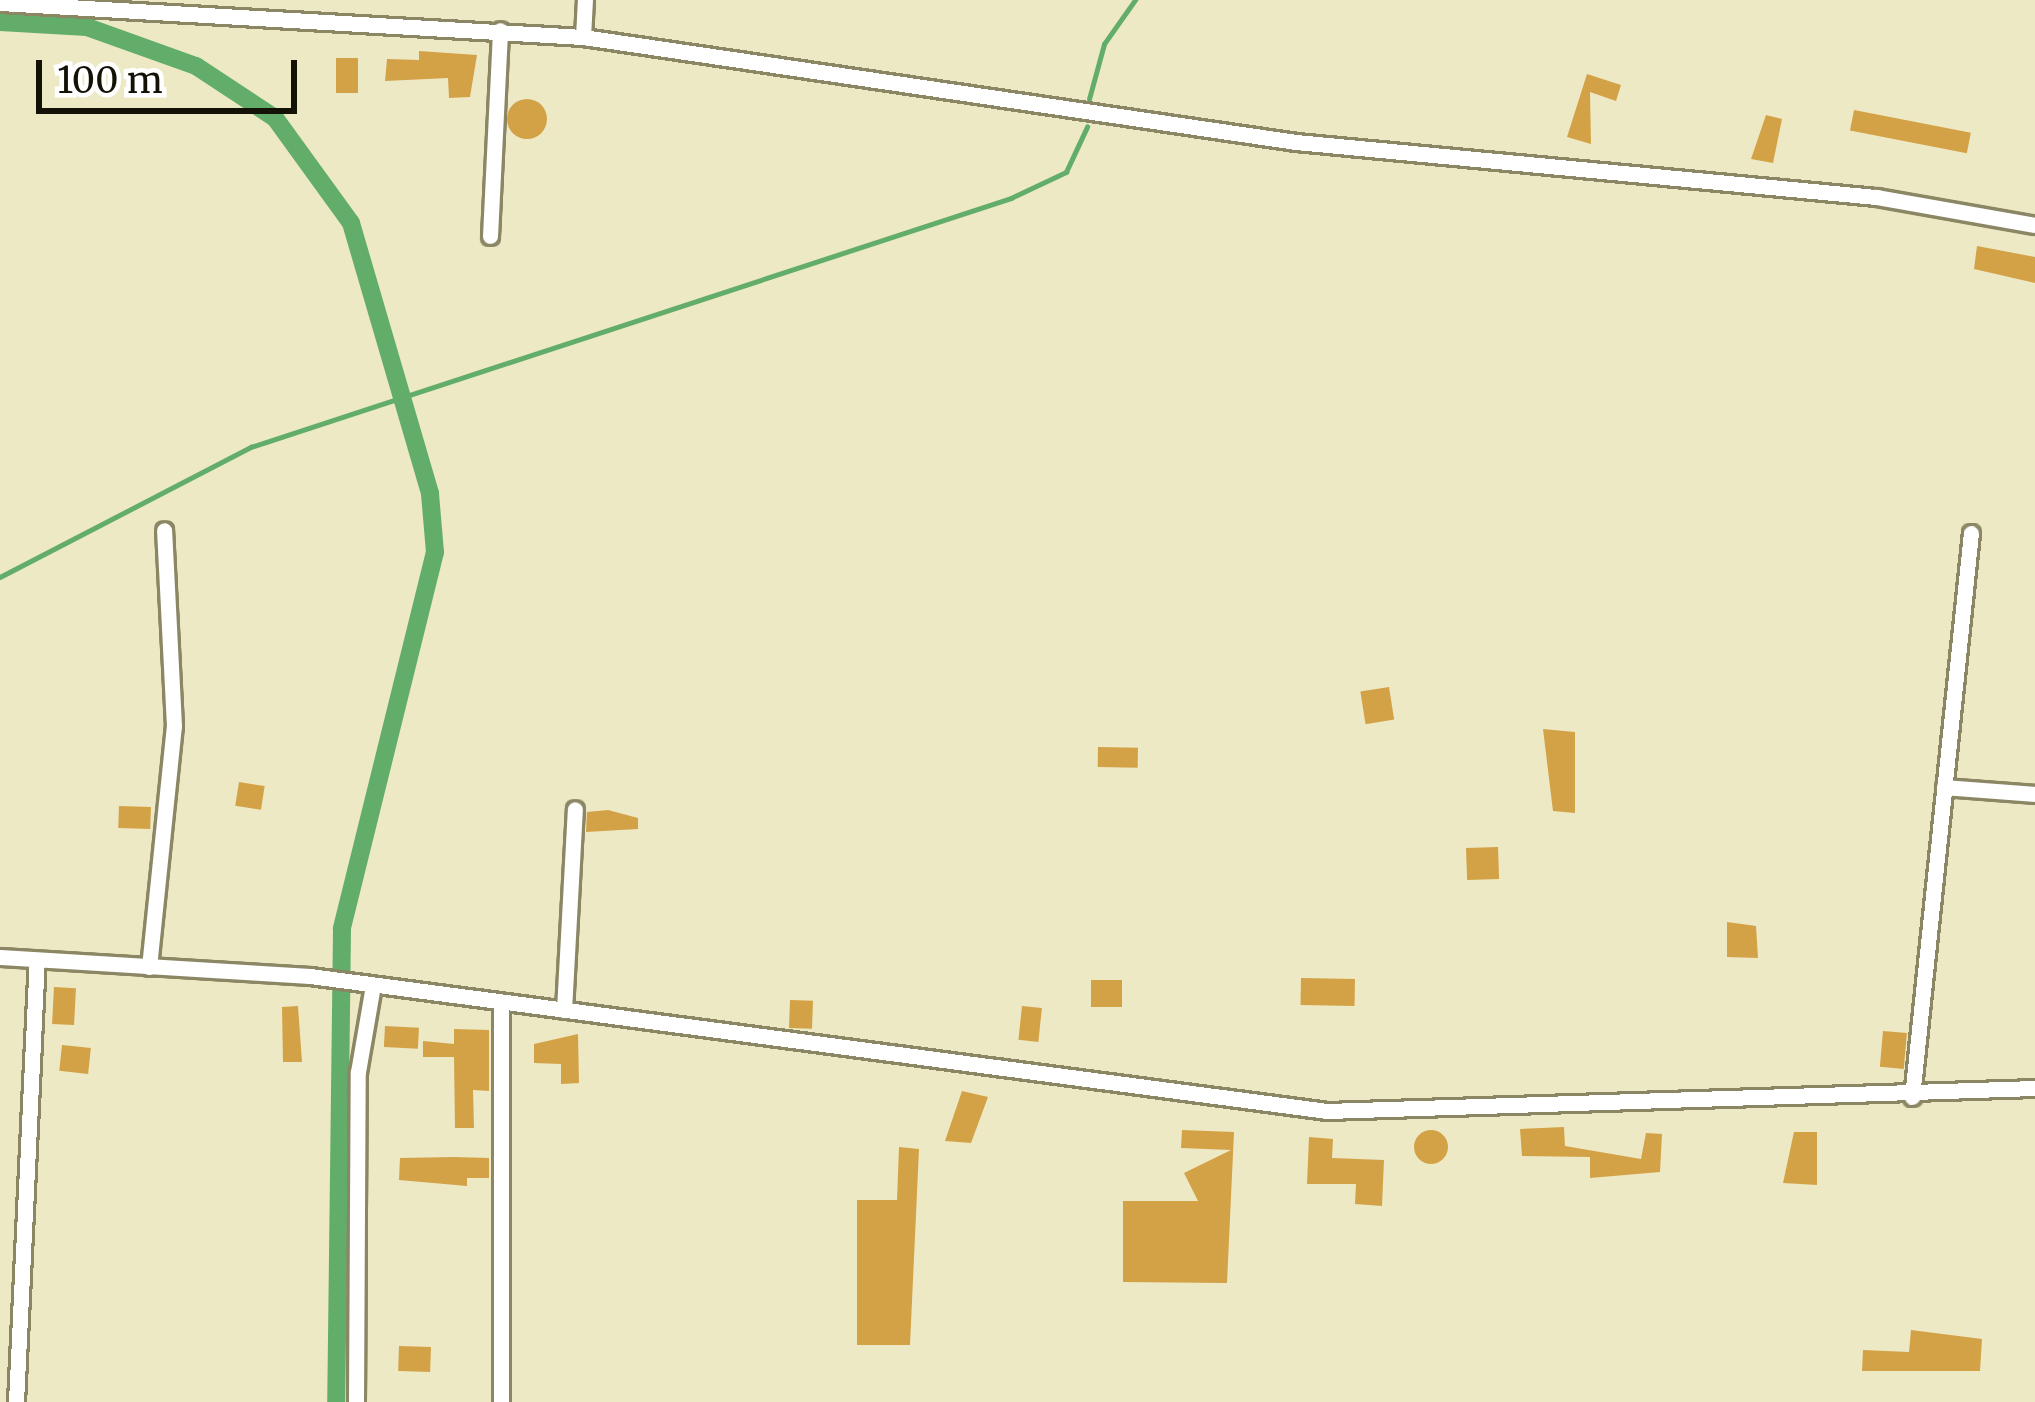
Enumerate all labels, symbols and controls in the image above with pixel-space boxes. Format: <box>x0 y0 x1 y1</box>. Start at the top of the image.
scale bar <box>42 36 303 110</box>
text: 100 m <box>57 58 163 103</box>

